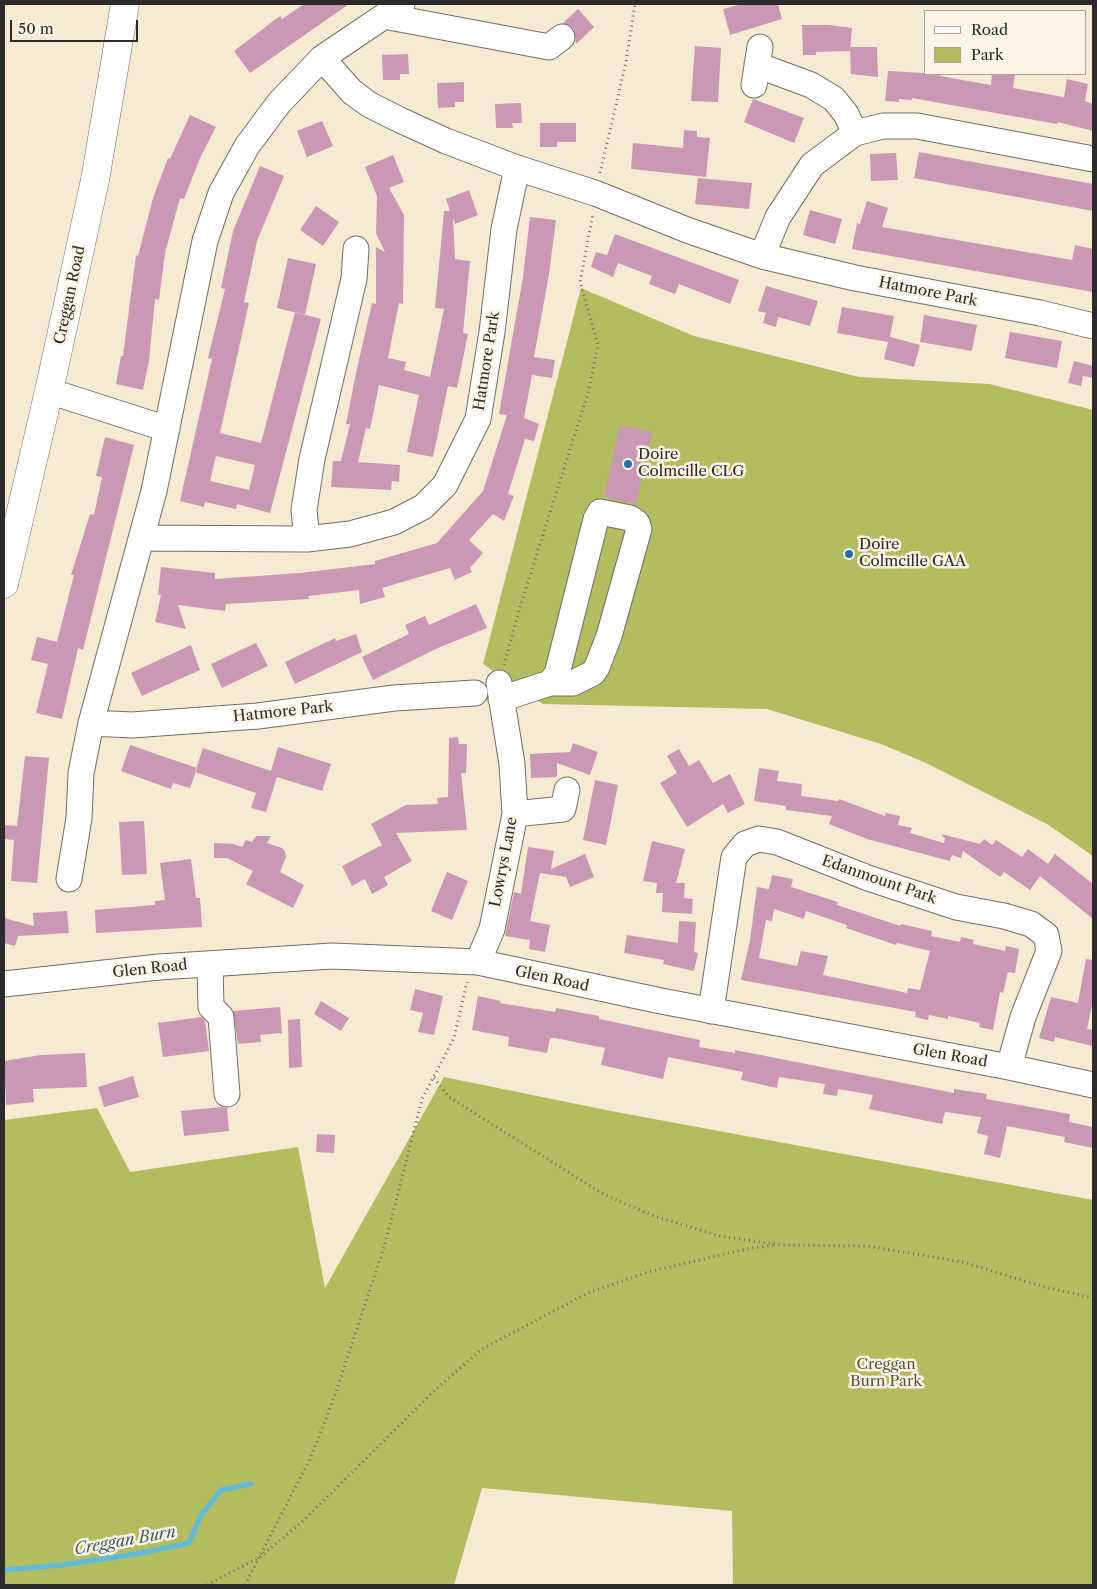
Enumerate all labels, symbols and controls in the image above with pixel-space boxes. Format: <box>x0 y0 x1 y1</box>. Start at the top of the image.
scale bar <box>12 10 140 42</box>
legend <box>924 10 1087 75</box>
text: 50 m <box>18 19 54 38</box>
text: Road <box>971 20 1008 39</box>
text: Park <box>971 45 1004 64</box>
street label: Creggan Road <box>51 244 89 346</box>
street label: Hatmore Park <box>877 274 979 310</box>
street label: Hatmore Park <box>470 310 504 412</box>
place label: Doire Colmcille CLG <box>638 446 744 481</box>
marker: Doire Colmcille CLG <box>622 458 634 470</box>
place label: Doire Colmcille GAA <box>859 536 966 571</box>
marker: Doire Colmcille GAA <box>843 548 855 560</box>
street label: Hatmore Park <box>232 698 334 726</box>
street label: Lowrys Lane <box>486 815 522 909</box>
street label: Edanmount Park <box>819 852 939 908</box>
street label: Glen Road <box>112 956 188 982</box>
street label: Glen Road <box>513 962 591 996</box>
street label: Glen Road <box>911 1041 989 1071</box>
park label: Creggan Burn Park <box>850 1356 922 1391</box>
water label: Creggan Burn <box>73 1523 177 1559</box>

